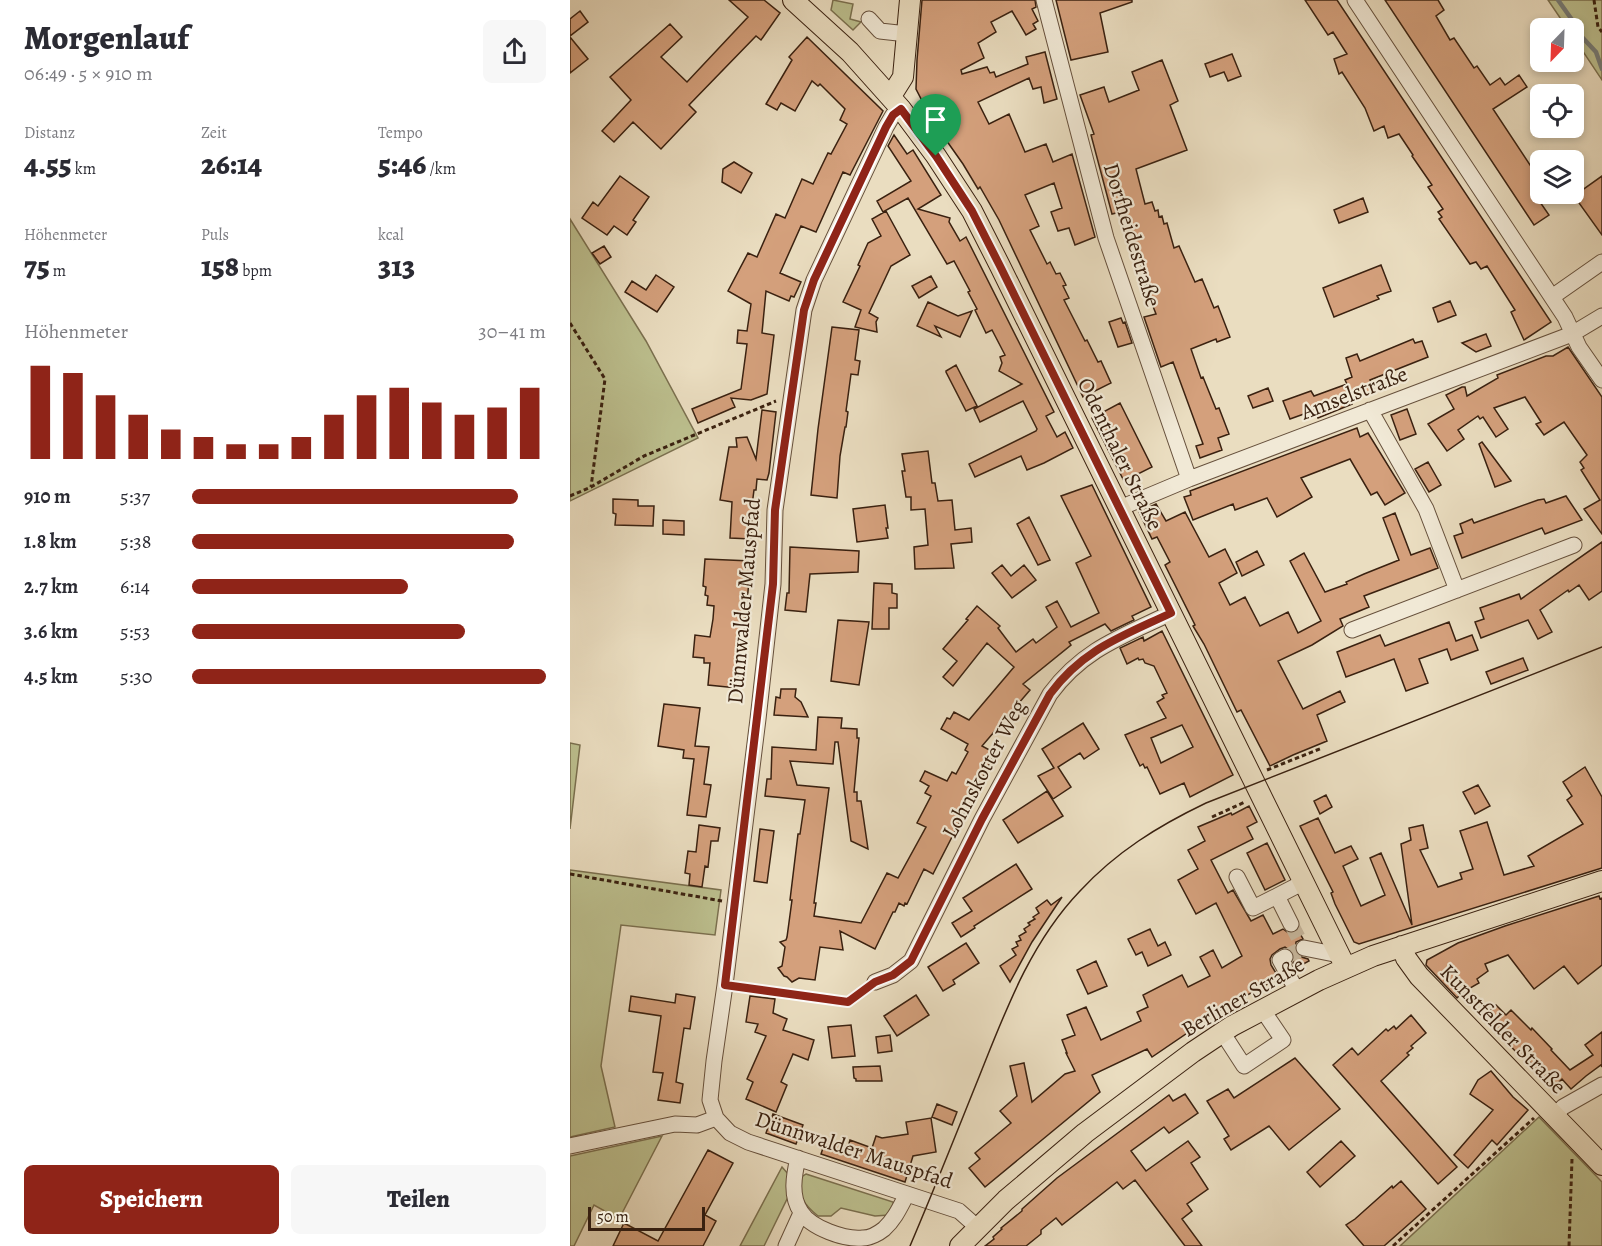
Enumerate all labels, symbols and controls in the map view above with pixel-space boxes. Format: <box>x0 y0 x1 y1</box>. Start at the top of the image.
text: Morgenlauf <box>24 15 189 60</box>
north arrow <box>1530 18 1584 72</box>
map controls <box>1530 18 1584 204</box>
button: share <box>483 20 546 83</box>
text: 06:49 · 5 × 910 m <box>24 60 153 87</box>
button: locate <box>1530 84 1584 138</box>
pin <box>910 94 961 156</box>
icon: arrive <box>919 103 952 136</box>
text: Distanz <box>24 122 75 144</box>
text: Zeit <box>201 122 227 144</box>
text: Tempo <box>378 122 423 144</box>
text: 4.55 <box>24 144 72 184</box>
text: 26:14 <box>201 144 262 184</box>
text: 5:46 <box>378 144 426 184</box>
button: layers <box>1530 150 1584 204</box>
text: km <box>72 158 96 180</box>
text: /km <box>426 158 456 180</box>
street label: Dorfheidestraße <box>1096 159 1168 311</box>
text: Höhenmeter <box>24 224 107 246</box>
text: Puls <box>201 224 229 246</box>
text: kcal <box>378 224 404 246</box>
text: 75 <box>24 246 50 286</box>
text: 158 <box>201 246 239 286</box>
text: 313 <box>378 246 415 286</box>
text: m <box>50 260 66 282</box>
text: bpm <box>239 260 272 282</box>
text: Höhenmeter <box>24 318 128 345</box>
text: 30–41 m <box>478 318 546 345</box>
street label: Amselstraße <box>1295 359 1412 427</box>
street label: Odenthaler Straße <box>1070 373 1170 535</box>
text: 910 m <box>24 483 71 510</box>
text: 5:37 <box>120 483 150 510</box>
street label: Dünnwalder Mauspfad <box>720 497 768 705</box>
text: 1.8 km <box>24 528 77 555</box>
text: 5:38 <box>120 528 151 555</box>
text: 2.7 km <box>24 573 78 600</box>
text: 6:14 <box>120 573 150 600</box>
text: 3.6 km <box>24 618 78 645</box>
text: 5:53 <box>120 618 150 645</box>
text: 4.5 km <box>24 663 78 690</box>
text: 5:30 <box>120 663 152 690</box>
street label: Lohnskotter Weg <box>935 694 1033 844</box>
street label: Berliner Straße <box>1176 950 1310 1044</box>
street label: Kunstfelder Straße <box>1433 957 1573 1101</box>
street label: Dünnwalder Mauspfad <box>751 1104 957 1196</box>
button: Speichern <box>24 1165 279 1234</box>
button: Teilen <box>291 1165 546 1234</box>
scale bar <box>588 1204 705 1232</box>
text: 50 m <box>597 1206 629 1228</box>

